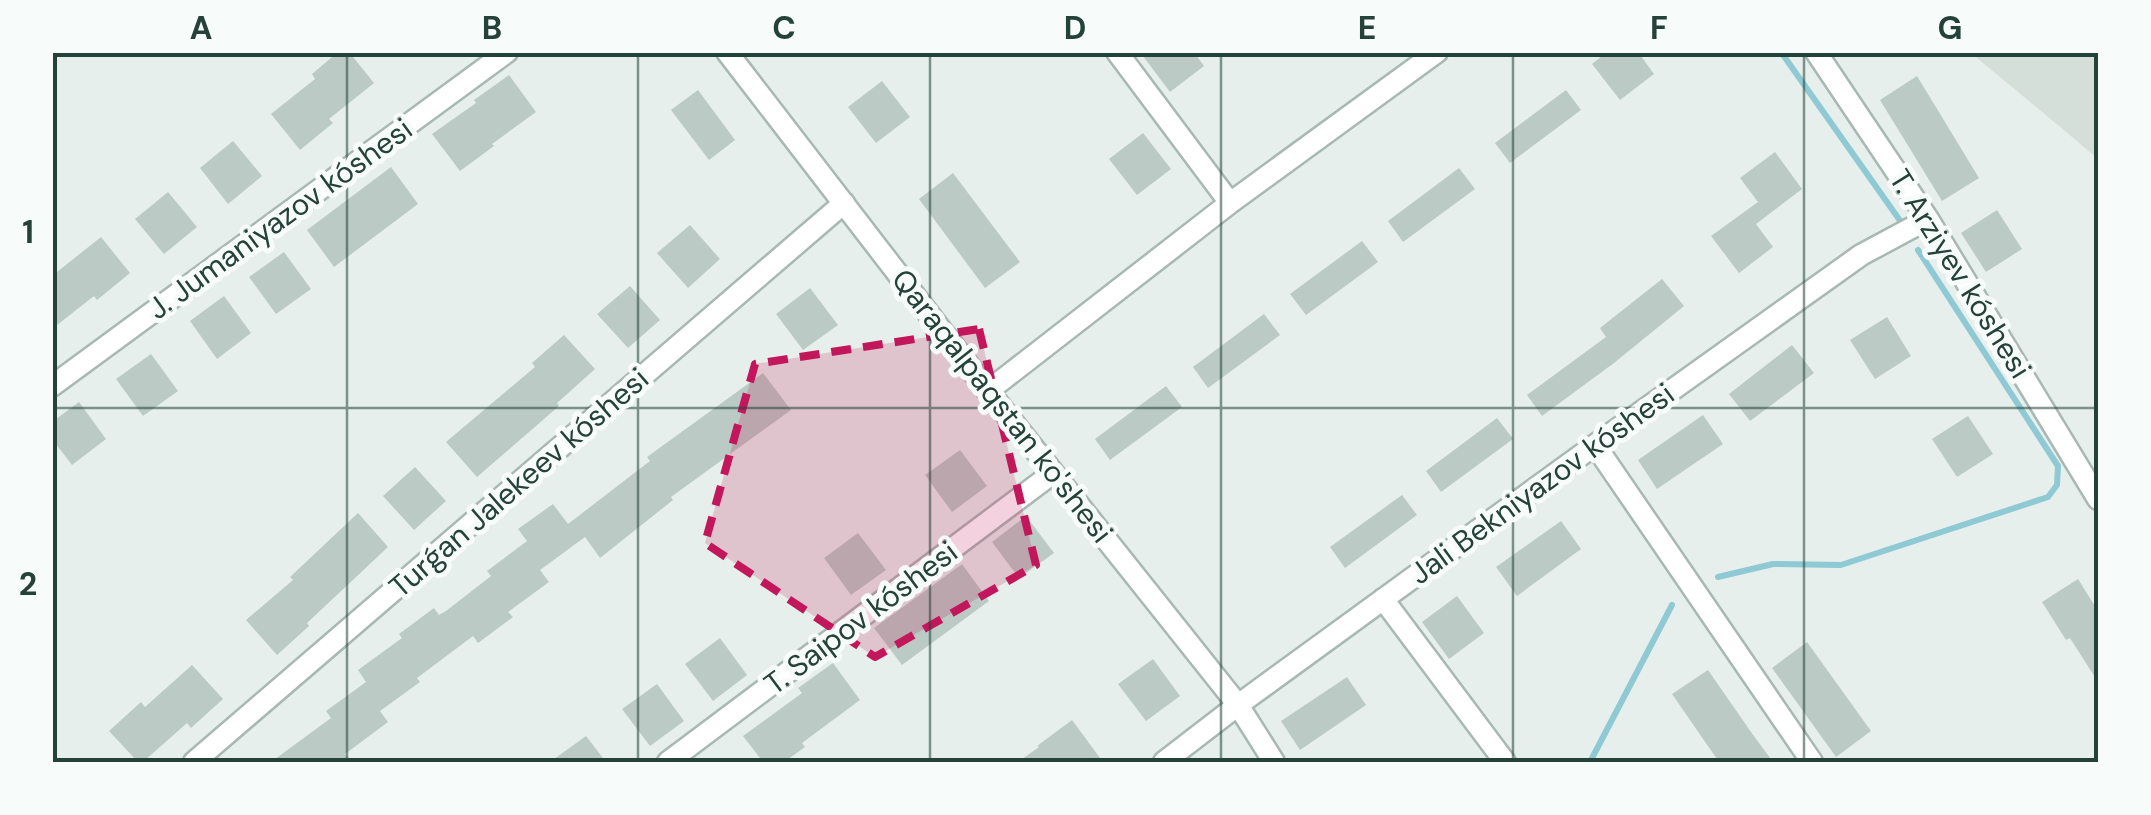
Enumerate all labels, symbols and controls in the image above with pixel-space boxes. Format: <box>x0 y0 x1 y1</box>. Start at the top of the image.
text: A <box>190 7 212 49</box>
text: B <box>482 7 502 49</box>
text: C <box>772 7 796 49</box>
text: D <box>1064 7 1086 49</box>
text: E <box>1358 7 1376 49</box>
text: F <box>1650 7 1668 49</box>
text: G <box>1938 7 1962 49</box>
street label: J. Jumaniyazov kóshesi <box>140 109 420 328</box>
street label: T. Arziyev kóshesi <box>1880 162 2040 386</box>
text: 1 <box>22 211 34 253</box>
street label: Qaraqalpaqstan ko'shesi <box>883 261 1122 551</box>
street label: Turǵan Jalekeev kóshesi <box>381 359 657 606</box>
street label: Jali Bekniyazov kóshesi <box>1402 374 1682 593</box>
street label: T. Saipov kóshesi <box>756 532 965 703</box>
text: 2 <box>19 563 37 605</box>

